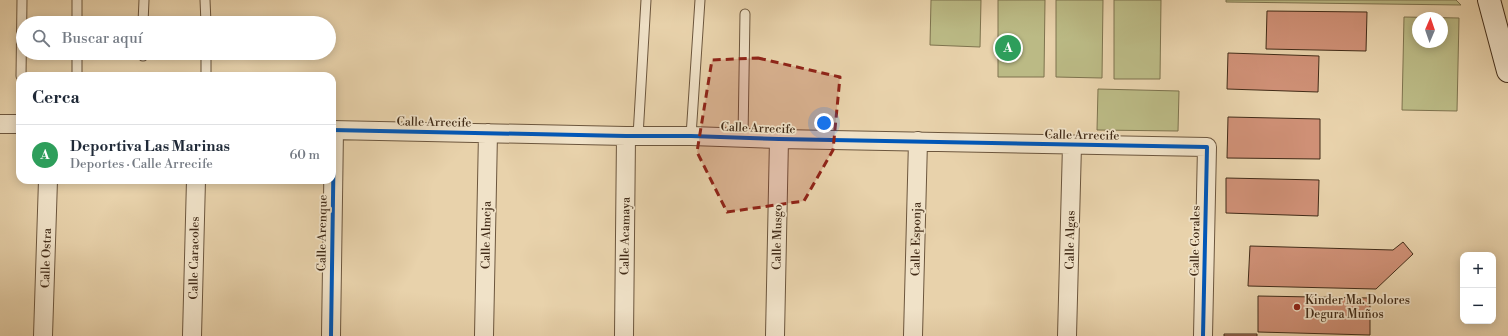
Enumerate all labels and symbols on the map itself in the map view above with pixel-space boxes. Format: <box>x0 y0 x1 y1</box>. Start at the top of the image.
north arrow <box>1412 12 1448 48</box>
pin: A <box>995 33 1021 63</box>
your location <box>814 113 834 133</box>
street label: Calle Arrecife <box>396 114 472 131</box>
street label: Calle Arrecife <box>720 120 796 137</box>
street label: Calle Arrecife <box>1044 127 1120 144</box>
street label: Calle Arenque <box>314 194 331 272</box>
street label: Calle Acamaya <box>617 196 634 275</box>
street label: Calle Almeja <box>478 200 495 269</box>
street label: Calle Esponja <box>908 201 925 276</box>
street label: Calle Musgo <box>769 204 786 270</box>
street label: Calle Corales <box>1187 205 1204 277</box>
street label: Calle Algas <box>1062 210 1079 270</box>
street label: Calle Caracoles <box>186 216 203 300</box>
street label: Calle Ostra <box>38 227 55 288</box>
place label: Kinder Ma. Dolores Degura Muños <box>1305 293 1410 322</box>
marker: Kinder Ma. Dolores Degura Muños <box>1292 302 1302 312</box>

